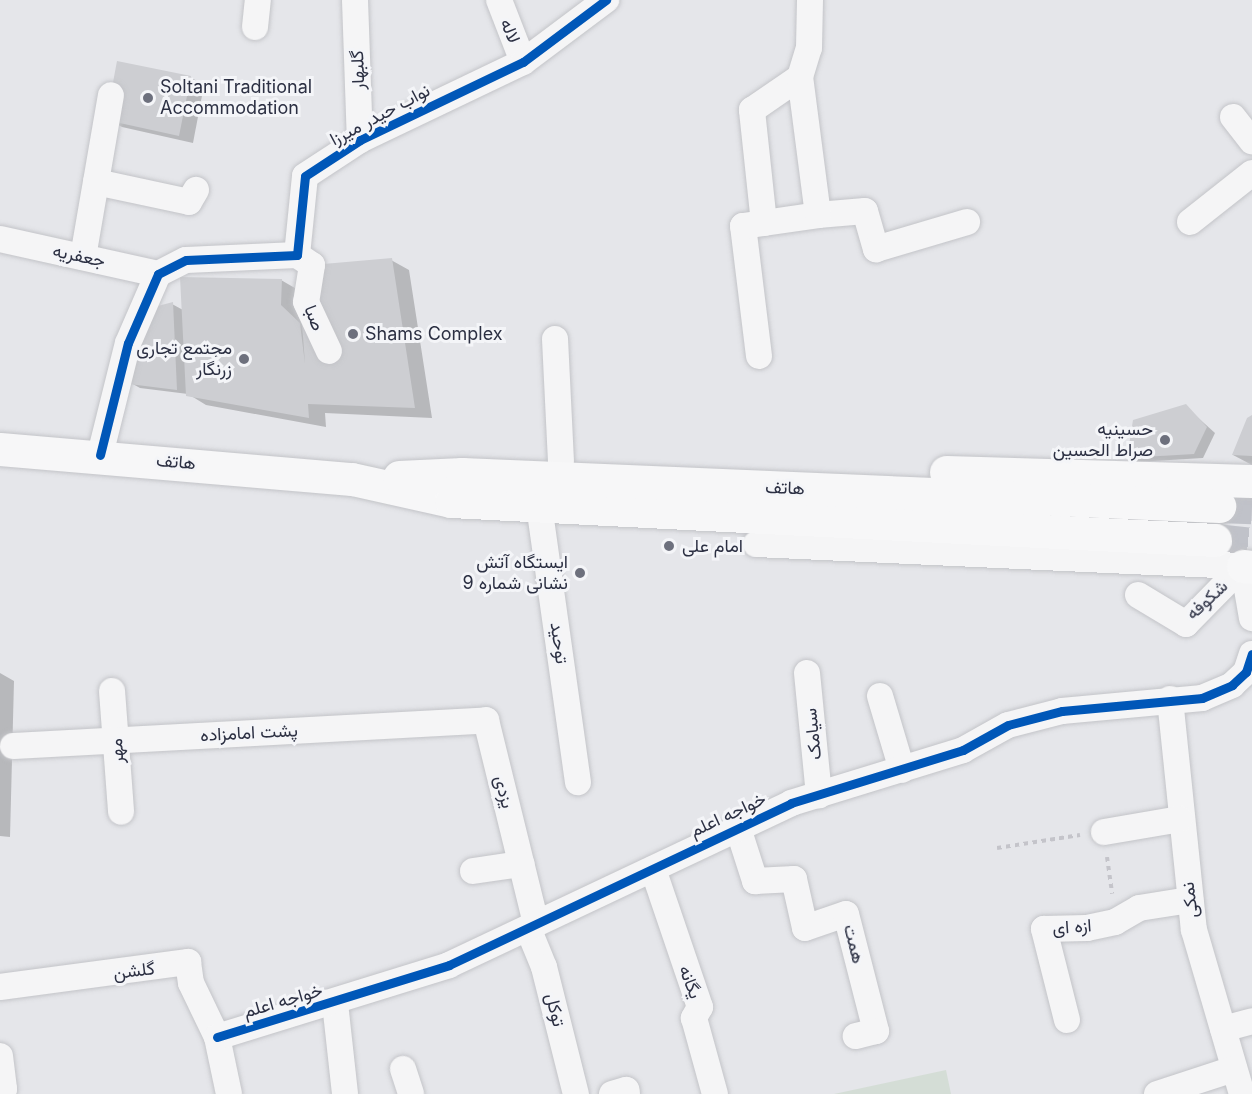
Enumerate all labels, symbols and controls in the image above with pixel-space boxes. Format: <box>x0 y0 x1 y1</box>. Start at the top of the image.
street label: لاله <box>495 15 525 47</box>
street label: گلبهار <box>347 50 369 90</box>
place label: Soltani Traditional Accommodation <box>160 77 312 119</box>
street label: نواب حیدر میرزا <box>326 80 434 150</box>
marker: Soltani Traditional Accommodation <box>141 91 155 105</box>
street label: جعفریه <box>51 240 107 272</box>
street label: صبا <box>299 302 329 334</box>
place label: Shams Complex <box>365 323 503 345</box>
marker: Shams Complex <box>346 327 360 341</box>
place label: مجتمع تجاری زرنگار <box>136 338 232 380</box>
marker: مجتمع تجاری زرنگار <box>237 352 251 366</box>
place label: حسینیه صراط الحسین <box>1053 419 1153 462</box>
marker: حسینیه صراط الحسین <box>1158 433 1172 447</box>
street label: هاتف <box>155 450 197 474</box>
street label: هاتف <box>765 477 805 499</box>
place label: امام علی <box>682 535 743 557</box>
marker: امام علی <box>660 537 678 555</box>
place label: ایستگاه آتش نشانی شماره 9 <box>462 552 568 594</box>
marker: ایستگاه آتش نشانی شماره 9 <box>573 566 587 580</box>
street label: شکوفه <box>1182 575 1232 625</box>
street label: توحید <box>545 621 573 665</box>
street label: سیامک <box>800 707 826 761</box>
street label: پشت امامزاده <box>200 720 298 746</box>
street label: مهر <box>105 738 129 764</box>
street label: یزدی <box>490 773 518 811</box>
street label: خواجه اعلم <box>687 788 769 842</box>
street label: نمکی <box>1177 881 1203 919</box>
street label: ازه ای <box>1052 915 1092 939</box>
street label: همت <box>839 922 869 966</box>
street label: گلشن <box>112 958 156 984</box>
street label: یگانه <box>674 962 706 1002</box>
street label: خواجه اعلم <box>241 979 325 1023</box>
street label: توکل <box>540 991 570 1029</box>

